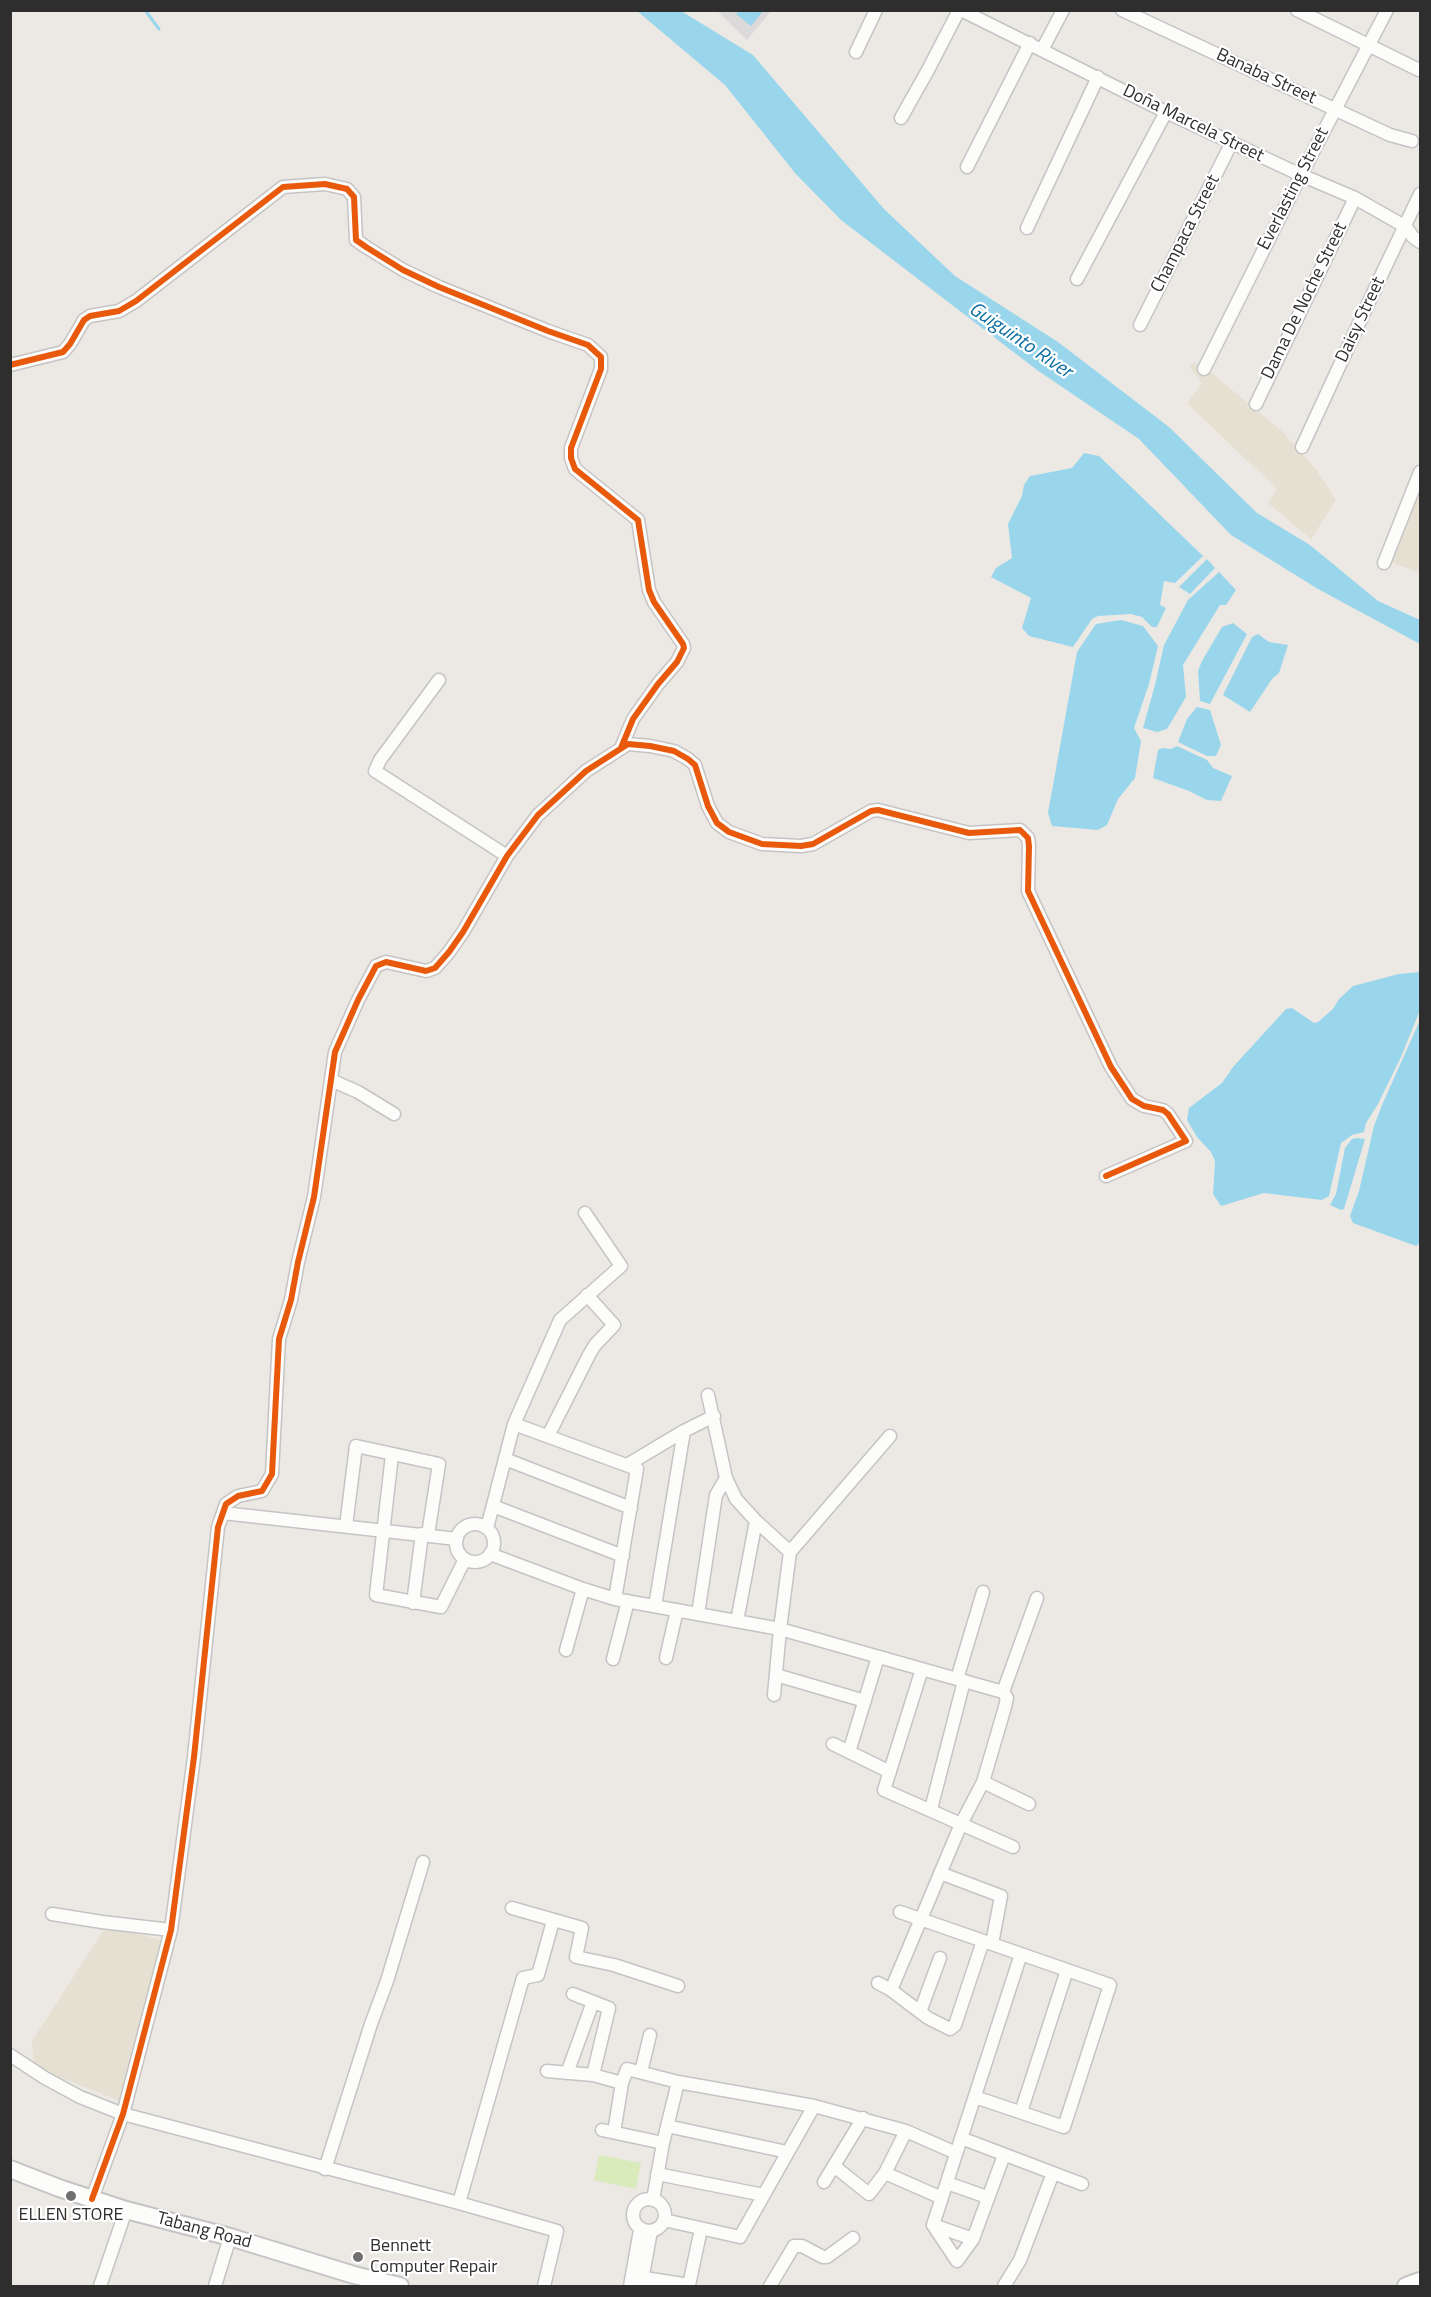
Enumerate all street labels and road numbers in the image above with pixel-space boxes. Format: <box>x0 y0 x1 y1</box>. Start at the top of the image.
street label: Banaba Street <box>1213 44 1319 110</box>
street label: Doña Marcela Street <box>1119 80 1267 168</box>
street label: Everlasting Street <box>1254 124 1334 254</box>
street label: Champaca Street <box>1147 172 1225 296</box>
street label: Dama De Noche Street <box>1258 219 1352 383</box>
street label: Daisy Street <box>1332 274 1390 366</box>
street label: Tabang Road <box>154 2208 254 2254</box>

